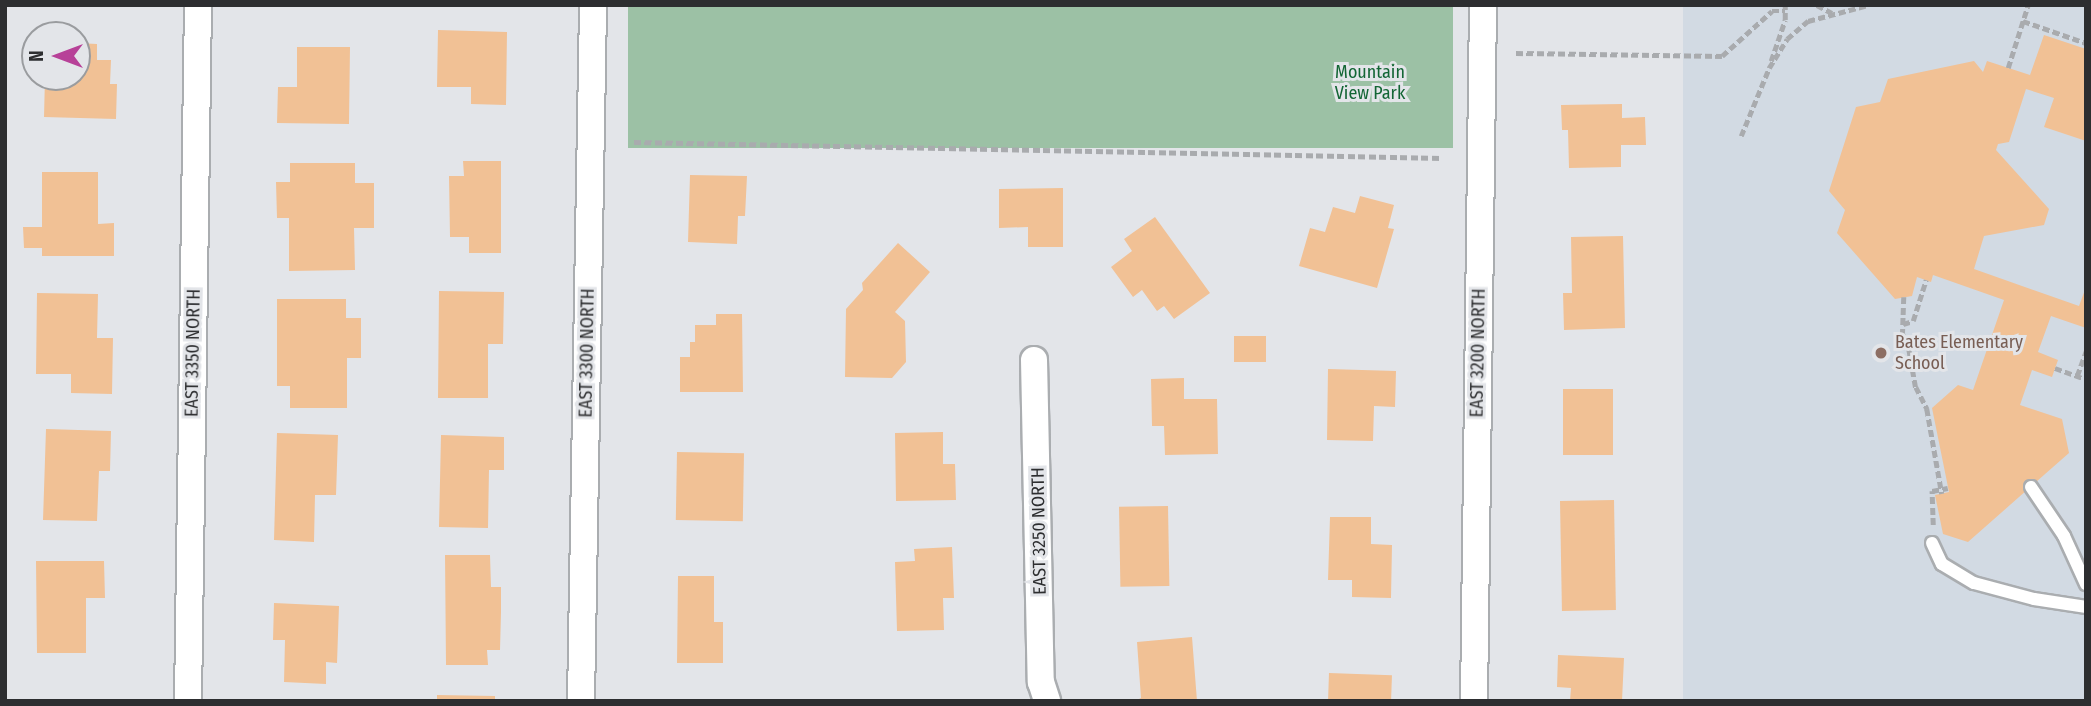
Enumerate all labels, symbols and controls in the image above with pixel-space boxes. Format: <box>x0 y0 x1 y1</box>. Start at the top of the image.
north arrow <box>21 21 91 91</box>
text: N <box>25 50 48 62</box>
park label: Mountain View Park <box>1335 62 1405 104</box>
street label: EAST 3300 NORTH <box>575 288 599 418</box>
street label: EAST 3200 NORTH <box>1466 288 1490 418</box>
street label: EAST 3350 NORTH <box>181 289 205 417</box>
place label: Bates Elementary School <box>1895 332 2023 374</box>
marker: Bates Elementary School <box>1873 345 1889 361</box>
street label: EAST 3250 NORTH <box>1027 467 1051 595</box>

